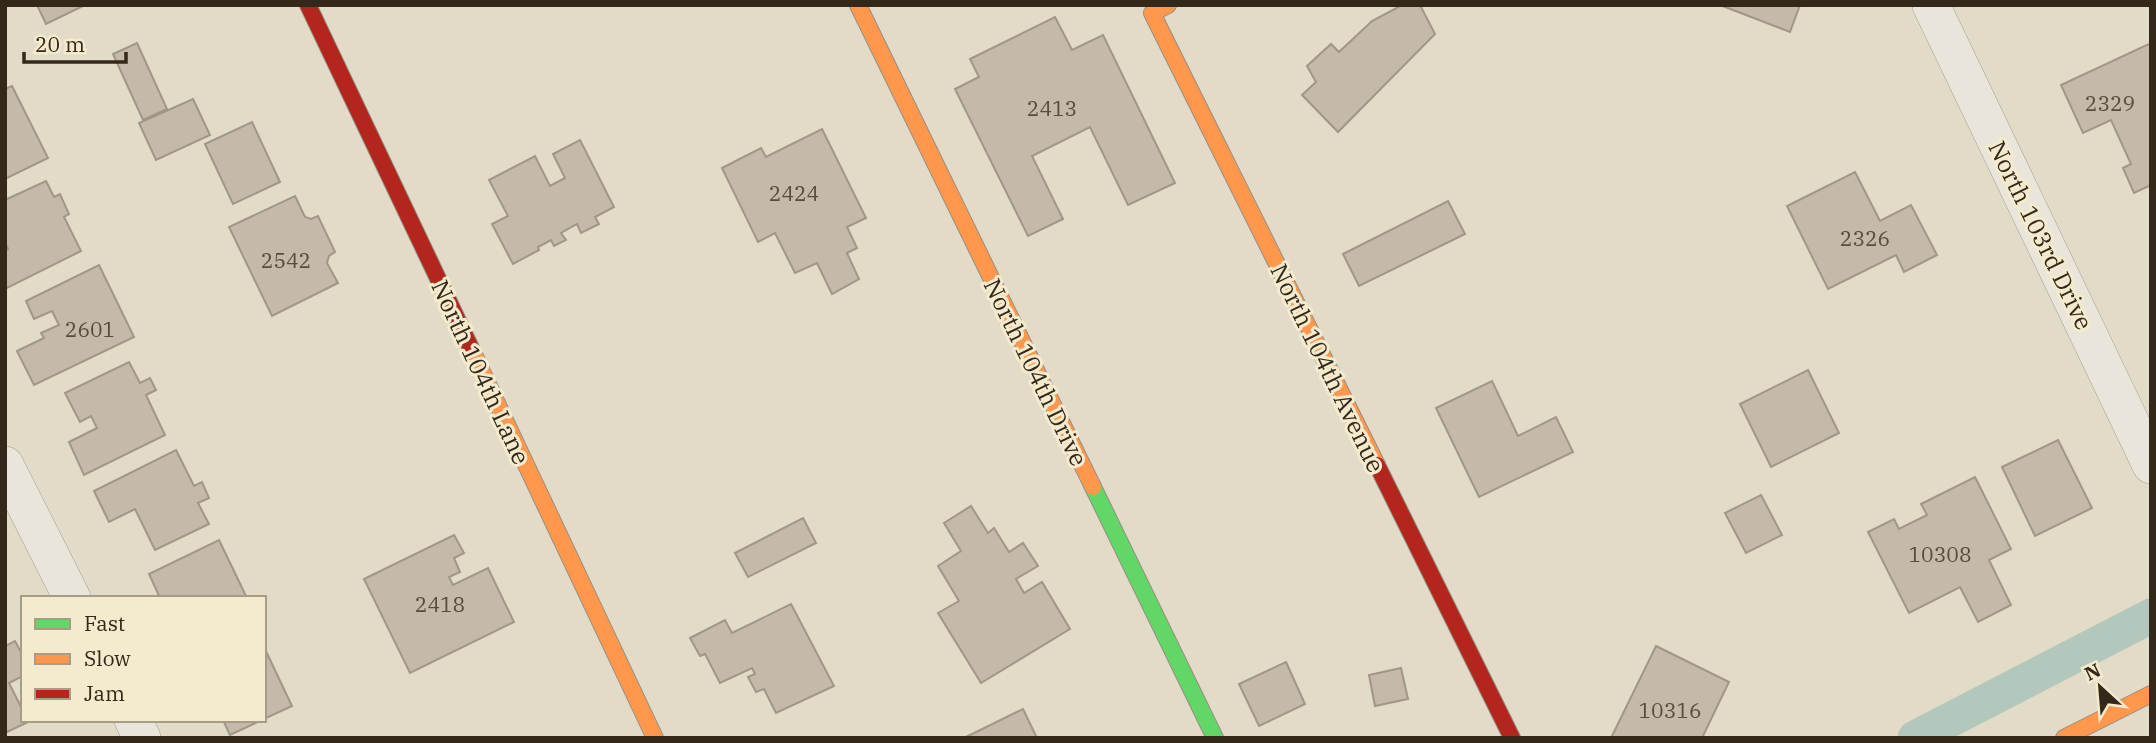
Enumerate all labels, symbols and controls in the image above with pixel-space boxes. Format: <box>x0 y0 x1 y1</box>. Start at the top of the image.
scale bar <box>24 21 126 65</box>
text: 20 m <box>35 30 85 58</box>
house number: 2329 <box>2085 89 2135 117</box>
house number: 2413 <box>1027 94 1077 122</box>
street label: North 103rd Drive <box>1981 135 2101 335</box>
house number: 2424 <box>769 179 819 207</box>
house number: 2326 <box>1840 224 1890 252</box>
house number: 2542 <box>261 246 311 274</box>
street label: North 104th Avenue <box>1264 258 1392 478</box>
street label: North 104th Drive <box>977 273 1095 471</box>
street label: North 104th Lane <box>424 275 538 469</box>
house number: 2601 <box>65 315 115 343</box>
house number: 10308 <box>1909 540 1972 568</box>
house number: 2418 <box>415 590 465 618</box>
legend <box>21 596 266 722</box>
text: Fast <box>84 609 125 637</box>
text: Slow <box>84 644 131 672</box>
north arrow <box>2065 652 2135 722</box>
text: N <box>2081 658 2105 686</box>
text: Jam <box>84 679 125 707</box>
house number: 10316 <box>1639 696 1702 724</box>

